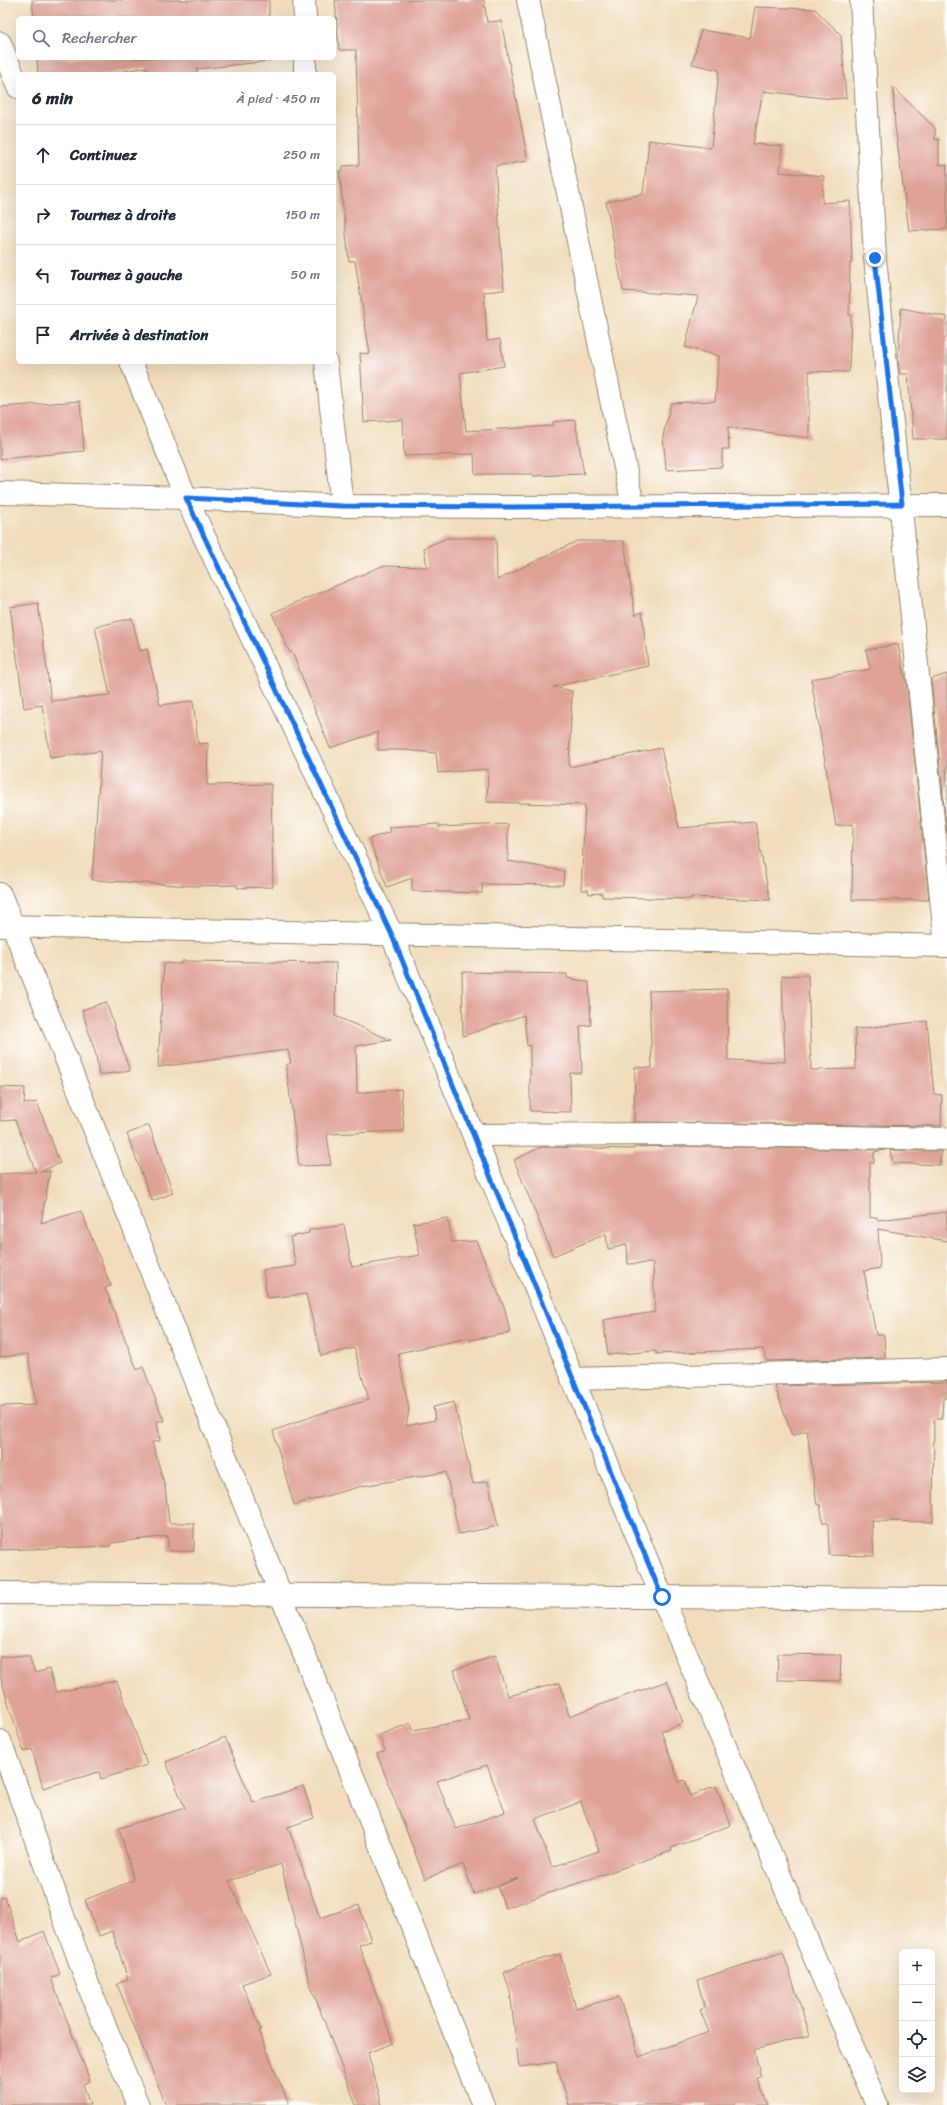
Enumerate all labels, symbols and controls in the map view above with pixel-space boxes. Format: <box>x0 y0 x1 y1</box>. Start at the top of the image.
search box <box>16 16 336 60</box>
text: Rechercher <box>62 25 137 51</box>
icon: search <box>30 27 52 49</box>
text: 6 min <box>32 83 73 113</box>
text: À pied · 450 m <box>236 87 320 110</box>
text: Continuez <box>70 142 137 168</box>
text: 250 m <box>283 143 320 166</box>
icon: ahead <box>32 144 54 166</box>
text: Tournez à droite <box>70 202 176 228</box>
text: 150 m <box>285 203 320 226</box>
icon: right <box>32 204 54 226</box>
route end <box>866 249 884 267</box>
text: Tournez à gauche <box>70 262 182 288</box>
text: 50 m <box>290 263 320 286</box>
icon: left <box>32 264 54 286</box>
text: Arrivée à destination <box>70 322 208 348</box>
icon: arrive <box>32 324 54 346</box>
route start <box>653 1588 671 1606</box>
map controls <box>899 1949 935 2093</box>
button: + <box>899 1949 935 1985</box>
button: − <box>899 1985 935 2021</box>
button: locate <box>899 2021 935 2057</box>
button: layers <box>899 2057 935 2093</box>

